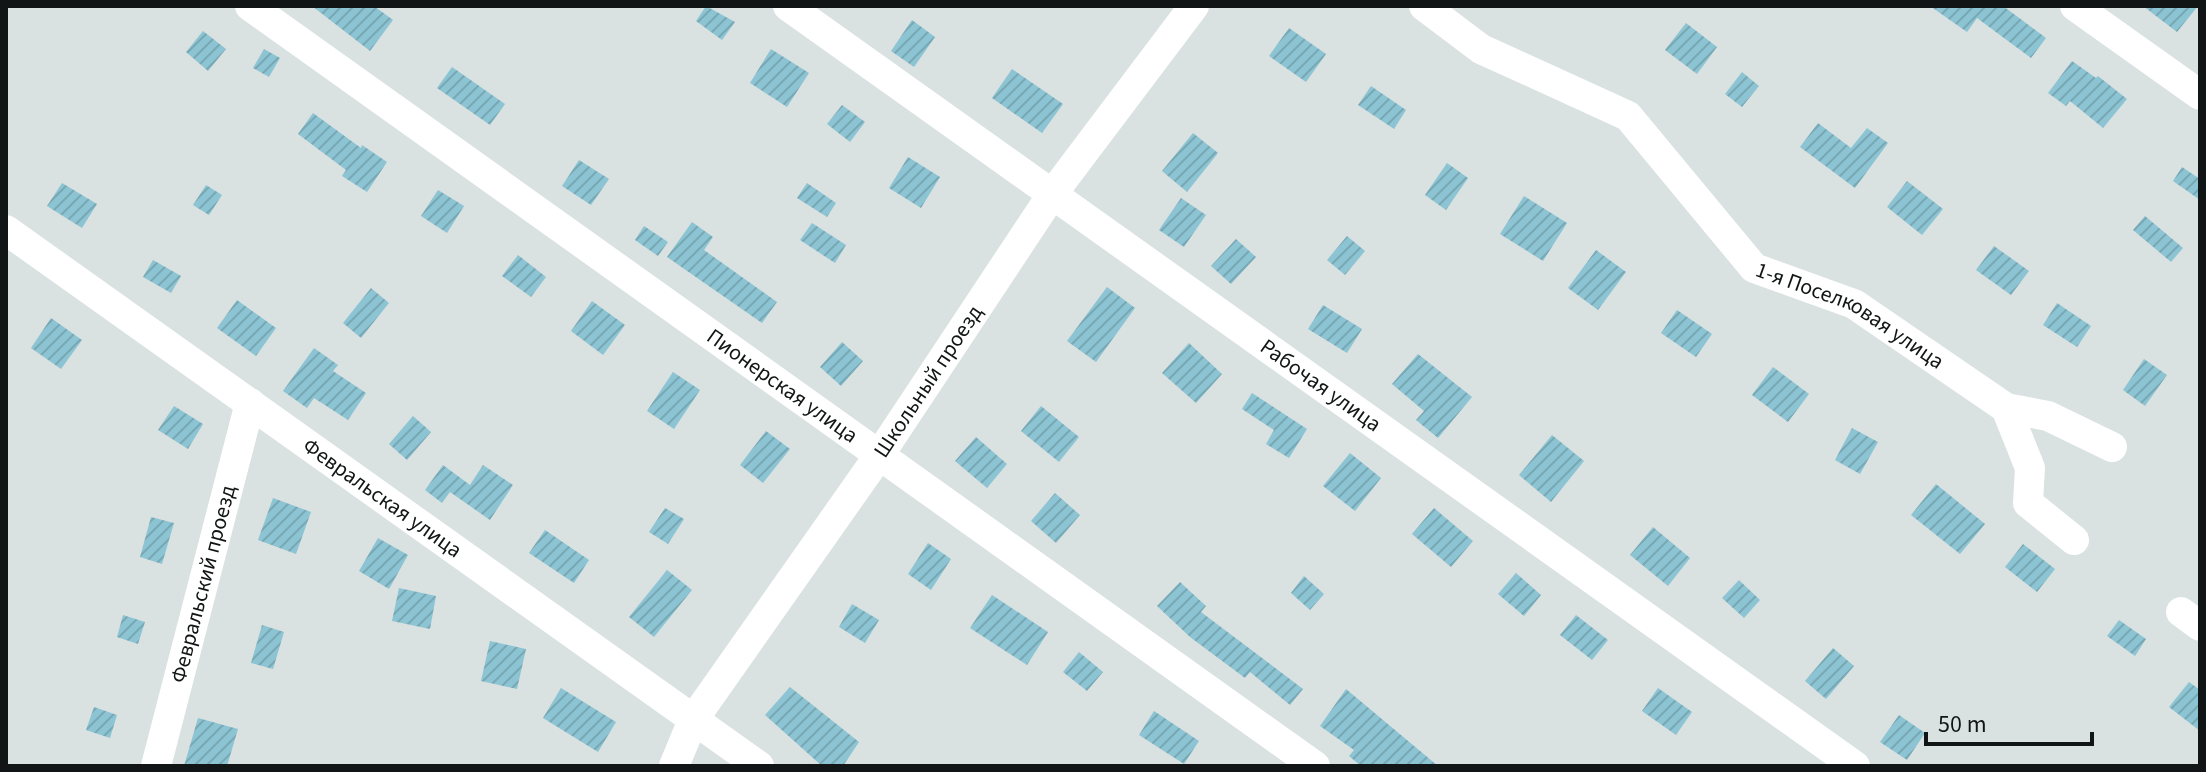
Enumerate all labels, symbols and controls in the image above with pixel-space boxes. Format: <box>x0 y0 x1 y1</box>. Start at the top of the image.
street label: 1-я Поселковая улица <box>1751 254 1951 377</box>
street label: Школьный проезд <box>866 298 991 464</box>
street label: Пионерская улица <box>700 321 865 451</box>
street label: Рабочая улица <box>1253 331 1388 440</box>
street label: Февральская улица <box>296 430 469 566</box>
street label: Февральский проезд <box>162 481 244 686</box>
scale bar <box>1926 696 2092 746</box>
text: 50 m <box>1938 707 1987 742</box>

